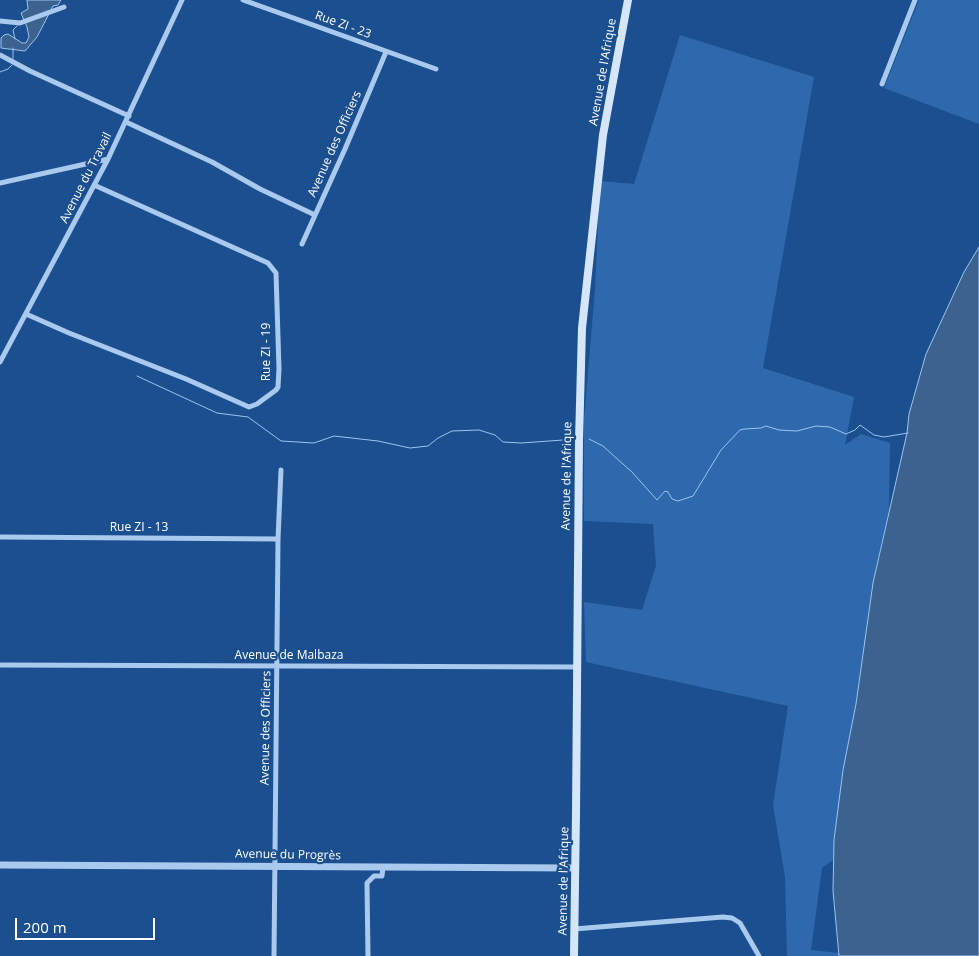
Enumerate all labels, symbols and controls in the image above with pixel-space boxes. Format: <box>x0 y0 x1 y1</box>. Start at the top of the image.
street label: Rue ZI - 23 <box>313 8 373 42</box>
street label: Avenue de l'Afrique <box>586 17 620 127</box>
street label: Avenue des Officiers <box>305 89 365 199</box>
street label: Avenue du Travail <box>57 130 115 226</box>
street label: Rue ZI - 19 <box>260 323 274 381</box>
street label: Avenue de l'Afrique <box>559 422 575 530</box>
street label: Rue ZI - 13 <box>110 521 168 535</box>
street label: Avenue de Malbaza <box>235 649 343 663</box>
street label: Avenue des Officiers <box>258 671 274 785</box>
street label: Avenue de l'Afrique <box>556 827 572 935</box>
street label: Avenue du Progrès <box>235 847 341 863</box>
scale bar <box>18 908 158 940</box>
text: 200 m <box>23 917 67 937</box>

